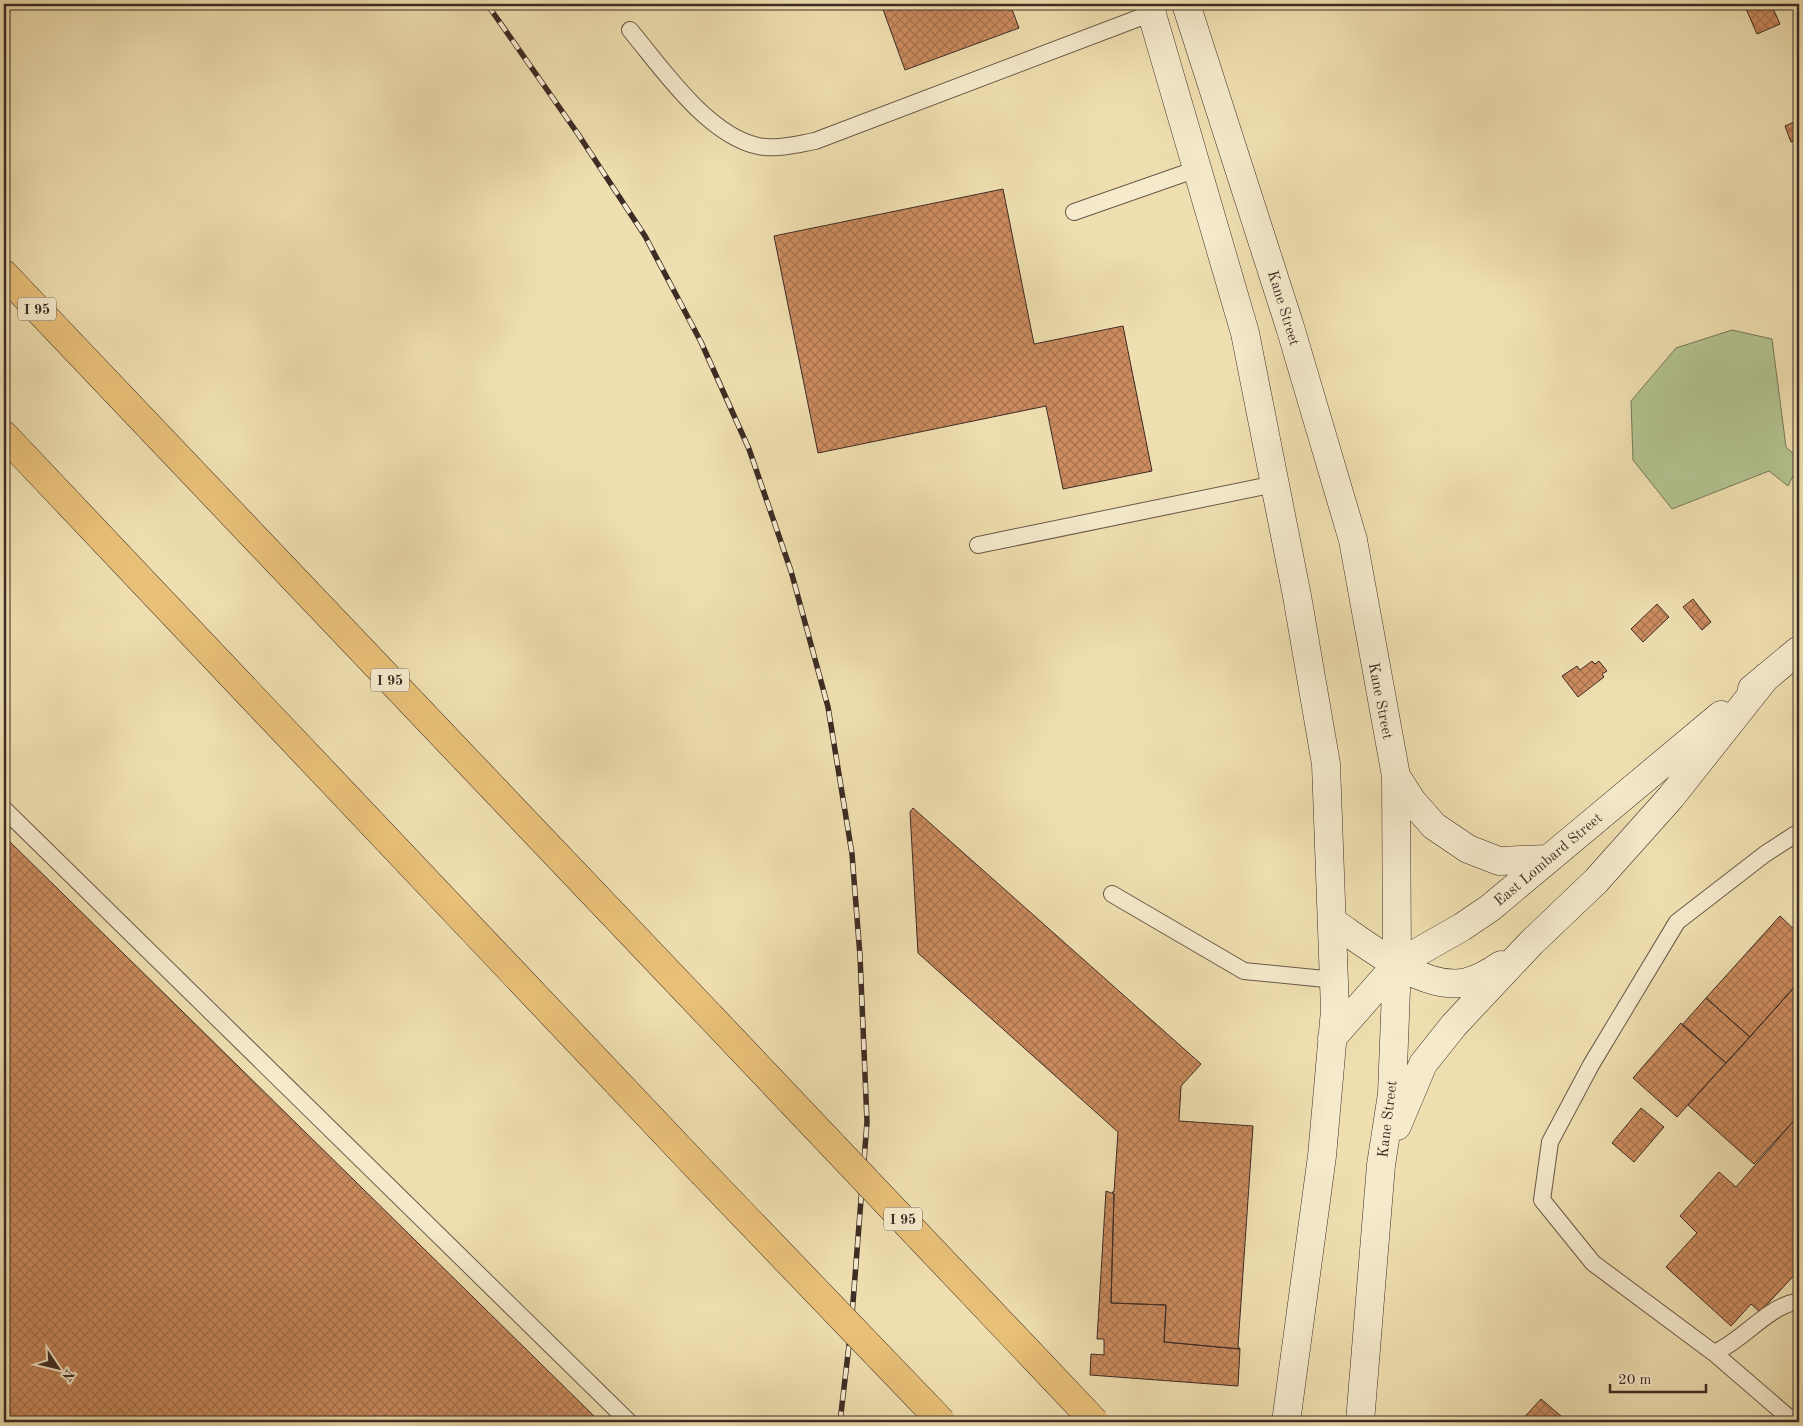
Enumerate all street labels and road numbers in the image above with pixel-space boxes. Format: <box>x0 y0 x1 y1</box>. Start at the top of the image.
street label: Kane Street <box>1264 269 1301 348</box>
road number: I 95 <box>18 298 56 320</box>
street label: Kane Street <box>1365 662 1394 741</box>
road number: I 95 <box>371 668 409 692</box>
street label: East Lombard Street <box>1492 811 1606 910</box>
street label: Kane Street <box>1376 1080 1401 1159</box>
road number: I 95 <box>884 1208 922 1230</box>

